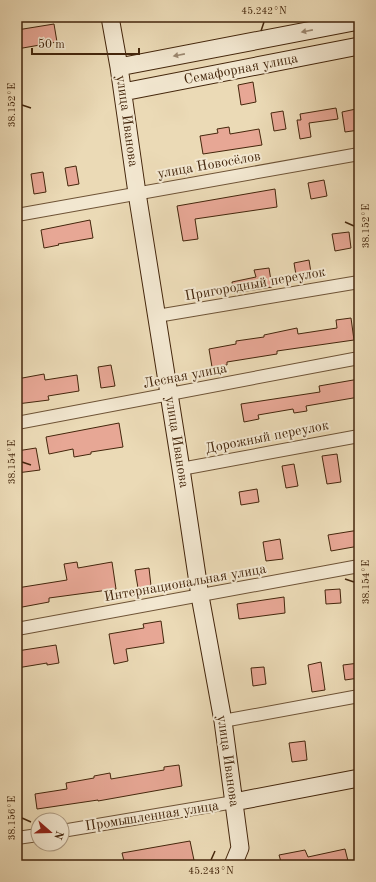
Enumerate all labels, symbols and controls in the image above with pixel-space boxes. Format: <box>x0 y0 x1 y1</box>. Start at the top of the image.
text: 45.242°N <box>241 6 287 16</box>
one-way arrow <box>301 28 313 34</box>
scale bar <box>32 30 139 56</box>
text: 50 m <box>38 38 65 51</box>
street label: Семафорная улица <box>183 51 299 88</box>
one-way arrow <box>173 53 185 59</box>
street label: улица Иванова <box>114 74 140 168</box>
text: 38.152°E <box>7 83 17 127</box>
street label: улица Новосёлов <box>156 149 262 181</box>
text: 38.152°E <box>361 204 371 248</box>
street label: Пригородный переулок <box>184 265 326 303</box>
street label: Лесная улица <box>142 361 228 391</box>
street label: улица Иванова <box>163 395 191 489</box>
street label: Дорожный переулок <box>204 418 330 456</box>
text: 38.154°E <box>7 440 17 484</box>
text: 38.154°E <box>361 560 371 604</box>
street label: Интернациональная улица <box>103 562 267 604</box>
street label: улица Иванова <box>215 714 241 808</box>
text: 38.156°E <box>7 796 17 840</box>
street label: Промышленная улица <box>84 798 220 833</box>
north arrow <box>30 812 70 852</box>
text: N <box>51 829 65 841</box>
text: 45.243°N <box>188 866 234 876</box>

